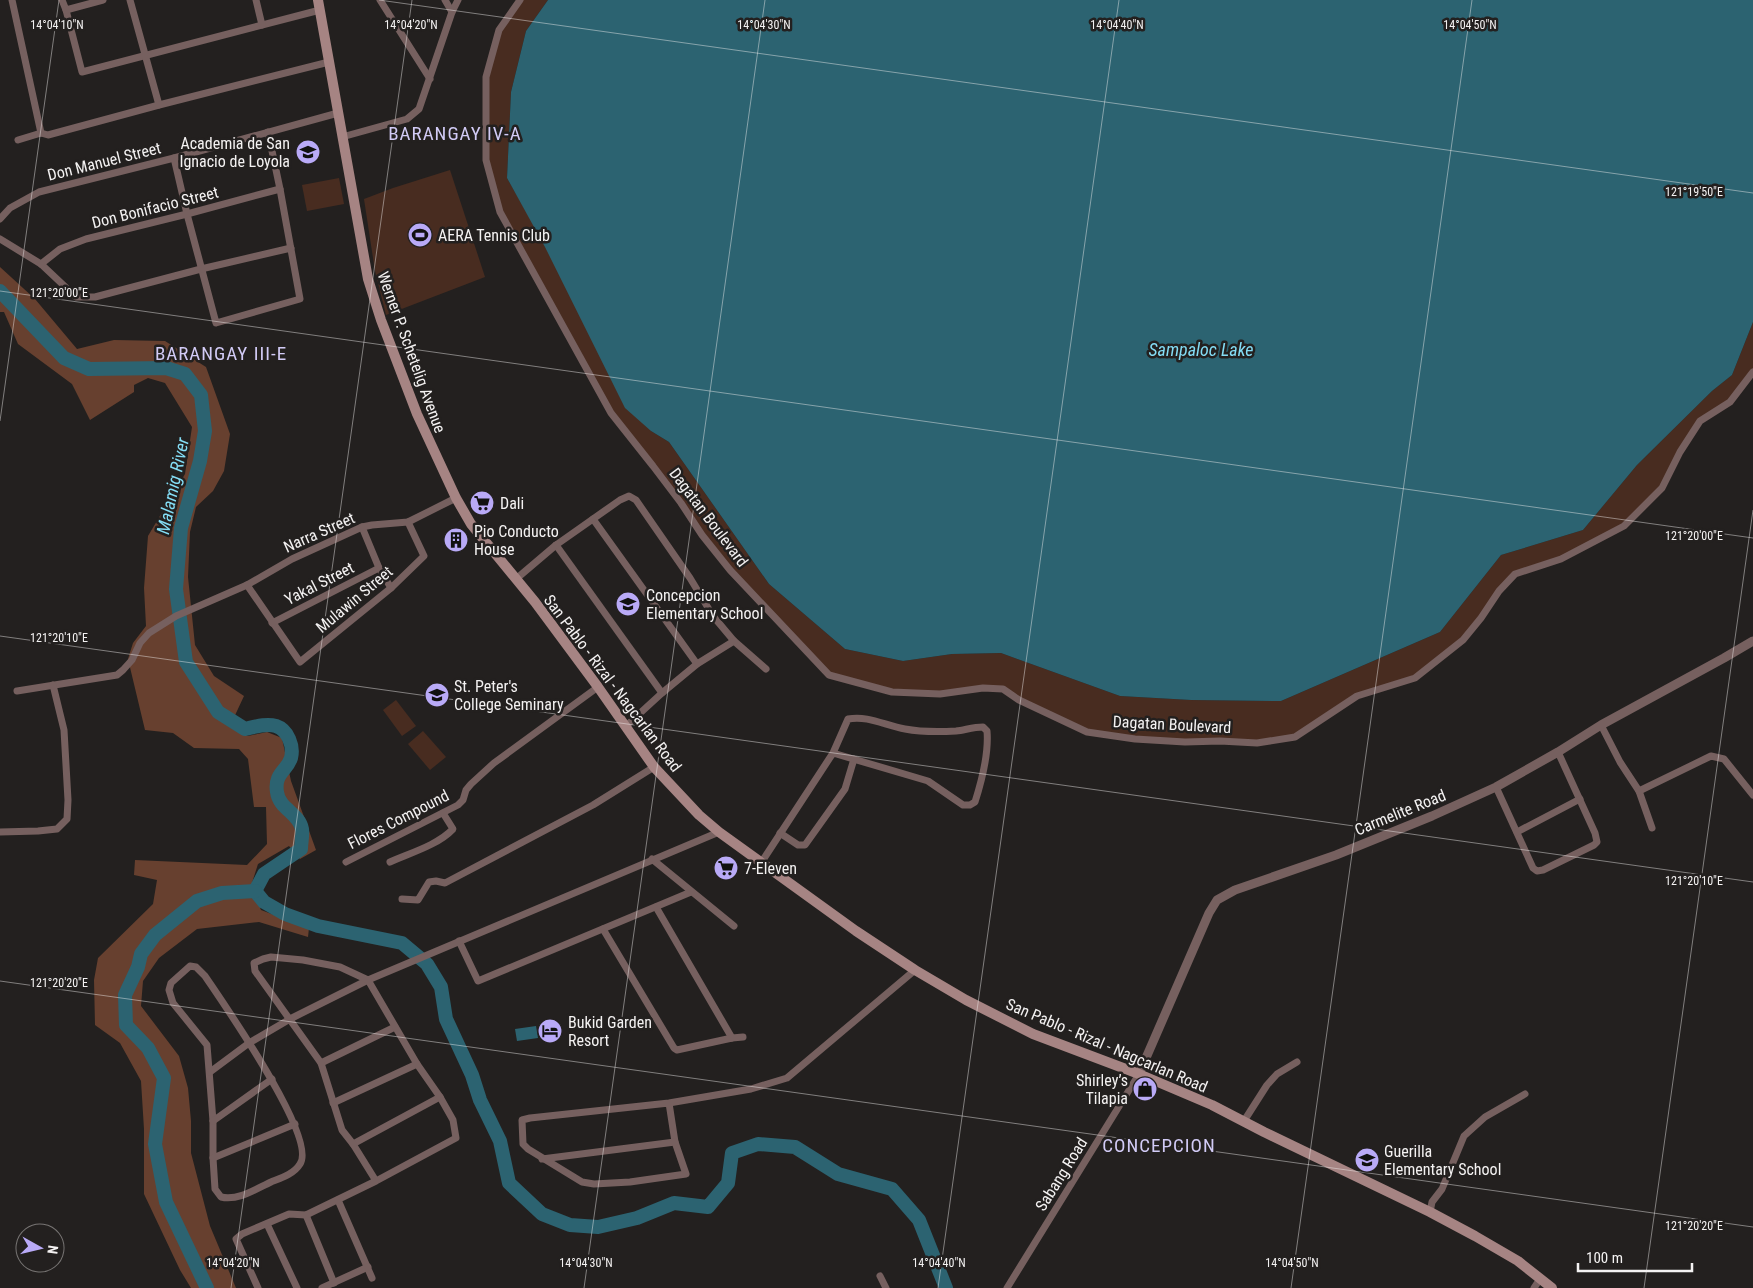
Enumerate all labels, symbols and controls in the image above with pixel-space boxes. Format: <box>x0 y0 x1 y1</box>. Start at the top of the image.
text: 14°04'10"N <box>30 18 84 32</box>
text: 14°04'20"N <box>384 18 438 32</box>
text: 14°04'30"N <box>737 18 791 32</box>
text: 14°04'40"N <box>1090 18 1144 32</box>
text: 14°04'50"N <box>1443 18 1497 32</box>
district label: BARANGAY IV-A <box>388 122 522 145</box>
place label: Academia de San Ignacio de Loyola <box>179 134 290 171</box>
street label: Don Manuel Street <box>45 138 163 185</box>
school or university icon: Academia de San Ignacio de Loyola <box>295 139 321 165</box>
street label: Don Bonifacio Street <box>90 183 221 232</box>
text: 121°19'50"E <box>1665 185 1723 199</box>
sports icon: AERA Tennis Club <box>407 222 433 248</box>
place label: AERA Tennis Club <box>438 226 550 245</box>
street label: Werner P. Schetelig Avenue <box>373 269 450 436</box>
text: 121°20'00"E <box>30 286 88 300</box>
water label: Sampaloc Lake <box>1148 339 1254 360</box>
district label: BARANGAY III-E <box>155 342 287 365</box>
water label: Malamig River <box>152 435 193 536</box>
street label: Dagatan Boulevard <box>665 464 752 570</box>
supermarket icon: Dali <box>469 490 495 516</box>
place label: Dali <box>500 494 524 513</box>
street label: Narra Street <box>281 508 358 557</box>
place label: Pio Conducto House <box>474 522 559 559</box>
building icon: Pio Conducto House <box>443 527 469 553</box>
text: 121°20'00"E <box>1665 529 1723 543</box>
street label: Yakal Street <box>281 558 357 609</box>
street label: Mulawin Street <box>312 562 397 637</box>
place label: Concepcion Elementary School <box>646 586 763 623</box>
street label: San Pablo - Rizal - Nagcarlan Road <box>540 591 685 776</box>
school or university icon: Concepcion Elementary School <box>615 591 641 617</box>
text: 121°20'10"E <box>30 631 88 645</box>
place label: St. Peter's College Seminary <box>454 677 564 714</box>
school or university icon: St. Peter's College Seminary <box>424 682 450 708</box>
street label: Dagatan Boulevard <box>1112 712 1232 737</box>
street label: Flores Compound <box>344 786 452 853</box>
street label: Carmelite Road <box>1352 786 1448 839</box>
supermarket icon: 7-Eleven <box>713 855 739 881</box>
place label: 7-Eleven <box>744 859 797 878</box>
text: 121°20'10"E <box>1665 874 1723 888</box>
text: 121°20'20"E <box>30 976 88 990</box>
street label: San Pablo - Rizal - Nagcarlan Road <box>1003 994 1210 1097</box>
place label: Bukid Garden Resort <box>568 1013 652 1050</box>
hotel icon: Bukid Garden Resort <box>537 1018 563 1044</box>
place label: Shirley’s Tilapia <box>1076 1071 1128 1108</box>
shop icon: Shirley’s Tilapia <box>1132 1076 1158 1102</box>
street label: Sabang Road <box>1031 1134 1091 1214</box>
district label: CONCEPCION <box>1102 1134 1216 1157</box>
place label: Guerilla Elementary School <box>1384 1142 1501 1179</box>
school or university icon: Guerilla Elementary School <box>1354 1147 1380 1173</box>
text: 121°20'20"E <box>1665 1219 1723 1233</box>
north arrow <box>15 1223 65 1273</box>
scale bar <box>1578 1240 1692 1272</box>
text: N <box>44 1244 61 1255</box>
text: 100 m <box>1586 1249 1623 1267</box>
text: 14°04'20"N <box>206 1256 260 1270</box>
text: 14°04'30"N <box>559 1256 613 1270</box>
text: 14°04'40"N <box>912 1256 966 1270</box>
text: 14°04'50"N <box>1265 1256 1319 1270</box>

